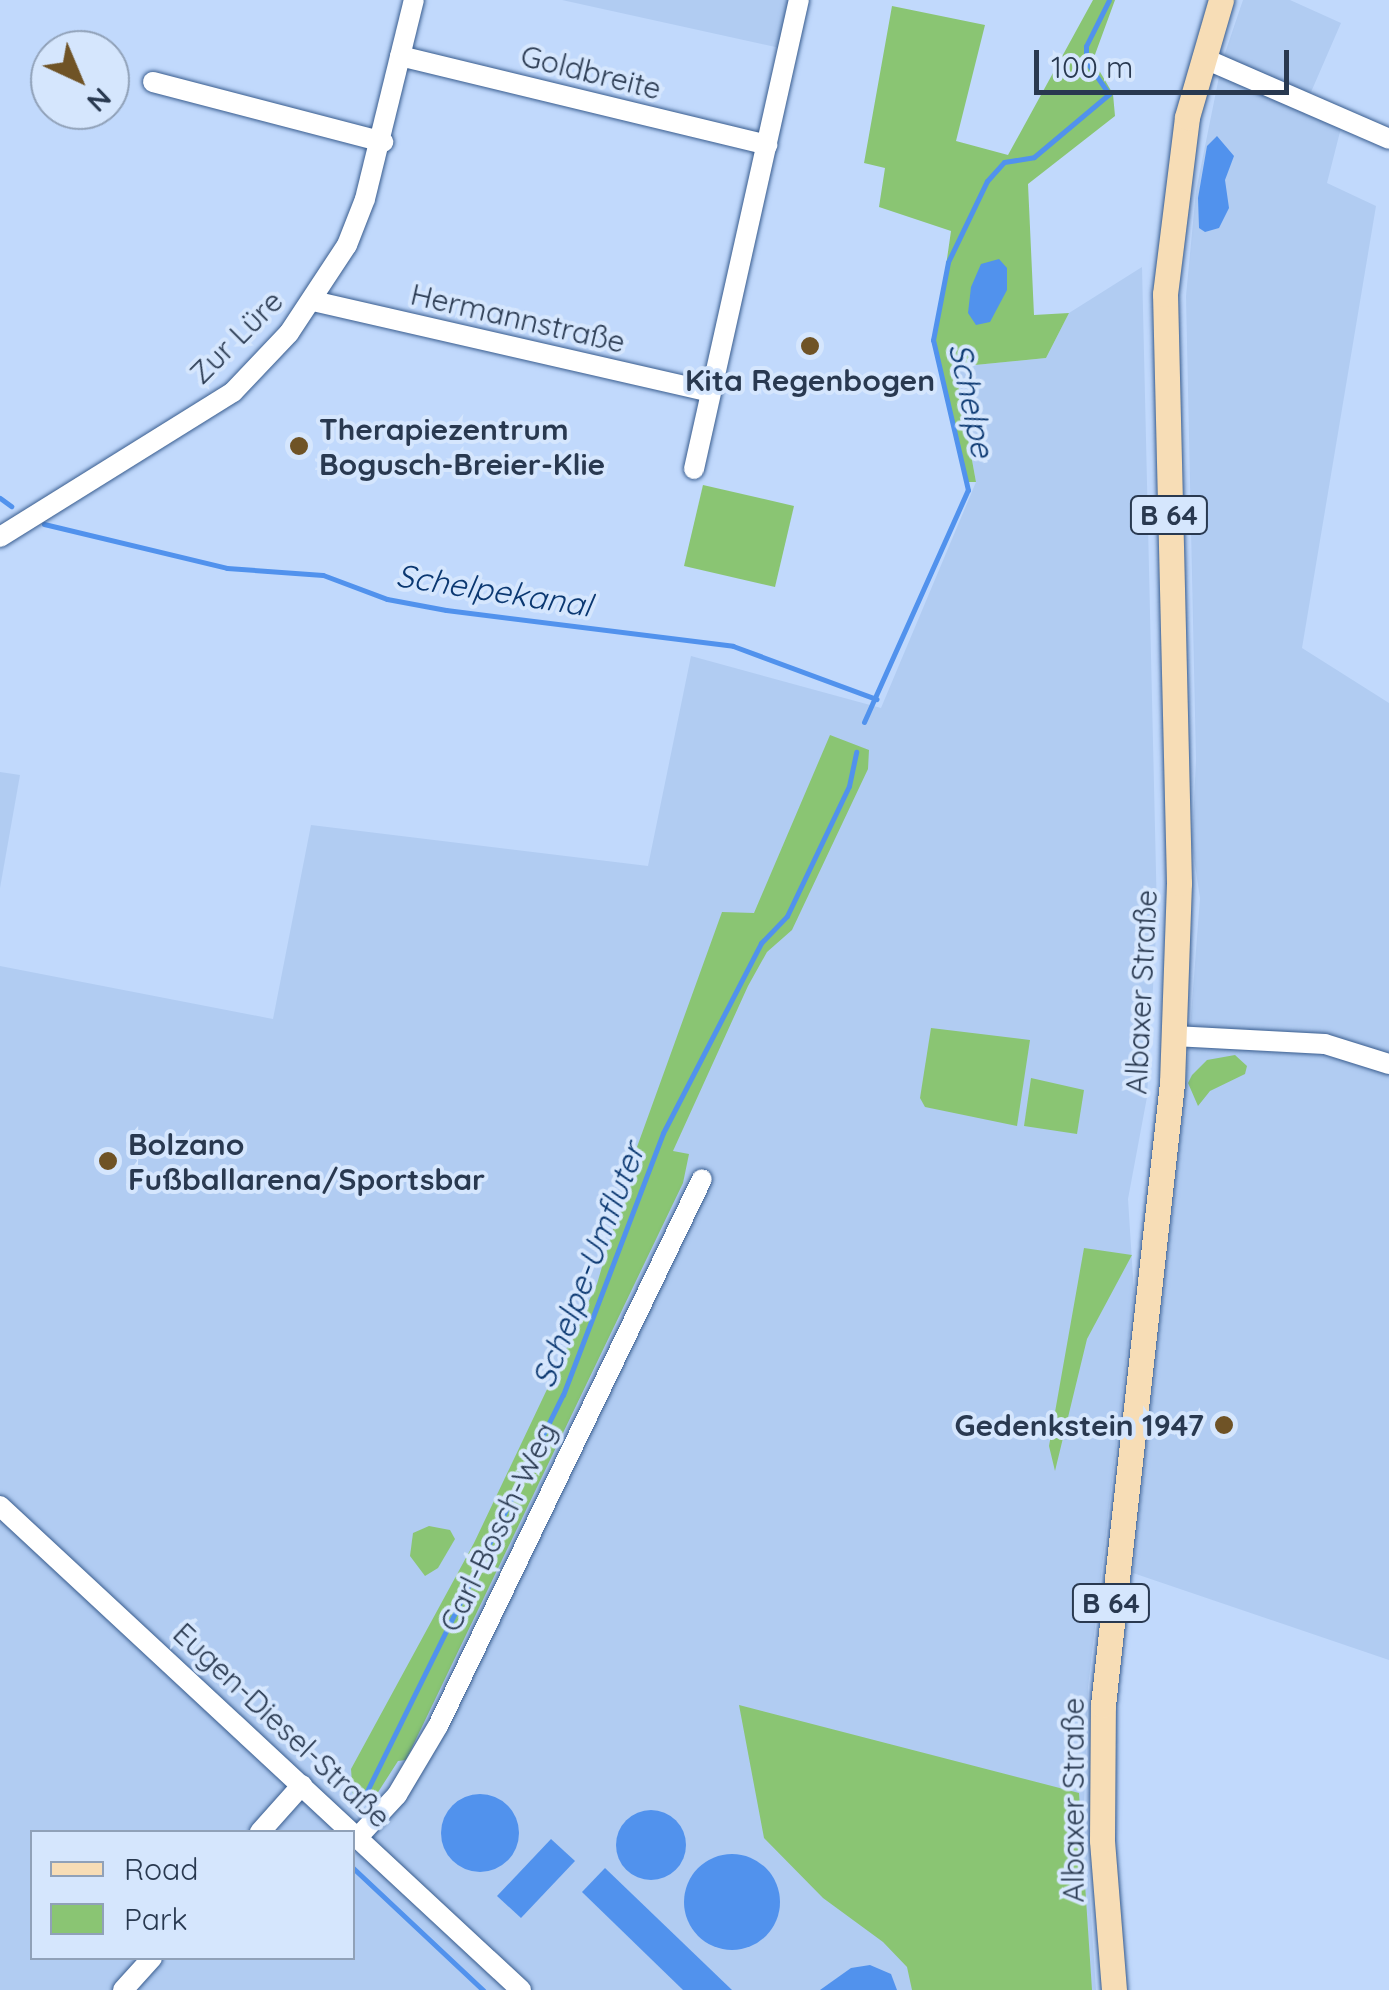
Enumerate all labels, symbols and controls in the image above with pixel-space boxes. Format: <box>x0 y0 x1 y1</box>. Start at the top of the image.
north arrow <box>30 30 130 130</box>
scale bar <box>1039 30 1294 92</box>
street label: Goldbreite <box>517 37 665 107</box>
text: 100 m <box>1051 48 1133 86</box>
text: N <box>80 81 119 120</box>
street label: Hermannstraße <box>407 276 629 360</box>
street label: Zur Lüre <box>182 283 290 391</box>
marker: Kita Regenbogen <box>799 335 821 357</box>
water label: Schelpe <box>941 339 1003 461</box>
place label: Kita Regenbogen <box>685 362 935 398</box>
place label: Therapiezentrum Bogusch-Breier-Klie <box>319 411 605 482</box>
marker: Therapiezentrum Bogusch-Breier-Klie <box>288 435 310 457</box>
road number: B 64 <box>1129 492 1209 538</box>
water label: Schelpekanal <box>394 556 594 624</box>
street label: Albaxer Straße <box>1118 889 1164 1095</box>
place label: Bolzano Fußballarena/Sportsbar <box>128 1126 485 1196</box>
water label: Schelpe-Umfluter <box>524 1138 652 1392</box>
marker: Bolzano Fußballarena/Sportsbar <box>97 1150 119 1172</box>
place label: Gedenkstein 1947 <box>955 1407 1204 1443</box>
marker: Gedenkstein 1947 <box>1213 1414 1235 1436</box>
street label: Carl-Bosch-Weg <box>432 1417 564 1637</box>
road number: B 64 <box>1071 1580 1151 1626</box>
street label: Eugen-Diesel-Straße <box>166 1615 398 1835</box>
street label: Albaxer Straße <box>1055 1697 1091 1903</box>
legend <box>30 1830 355 1960</box>
text: Road <box>124 1850 198 1888</box>
text: Park <box>124 1900 188 1938</box>

